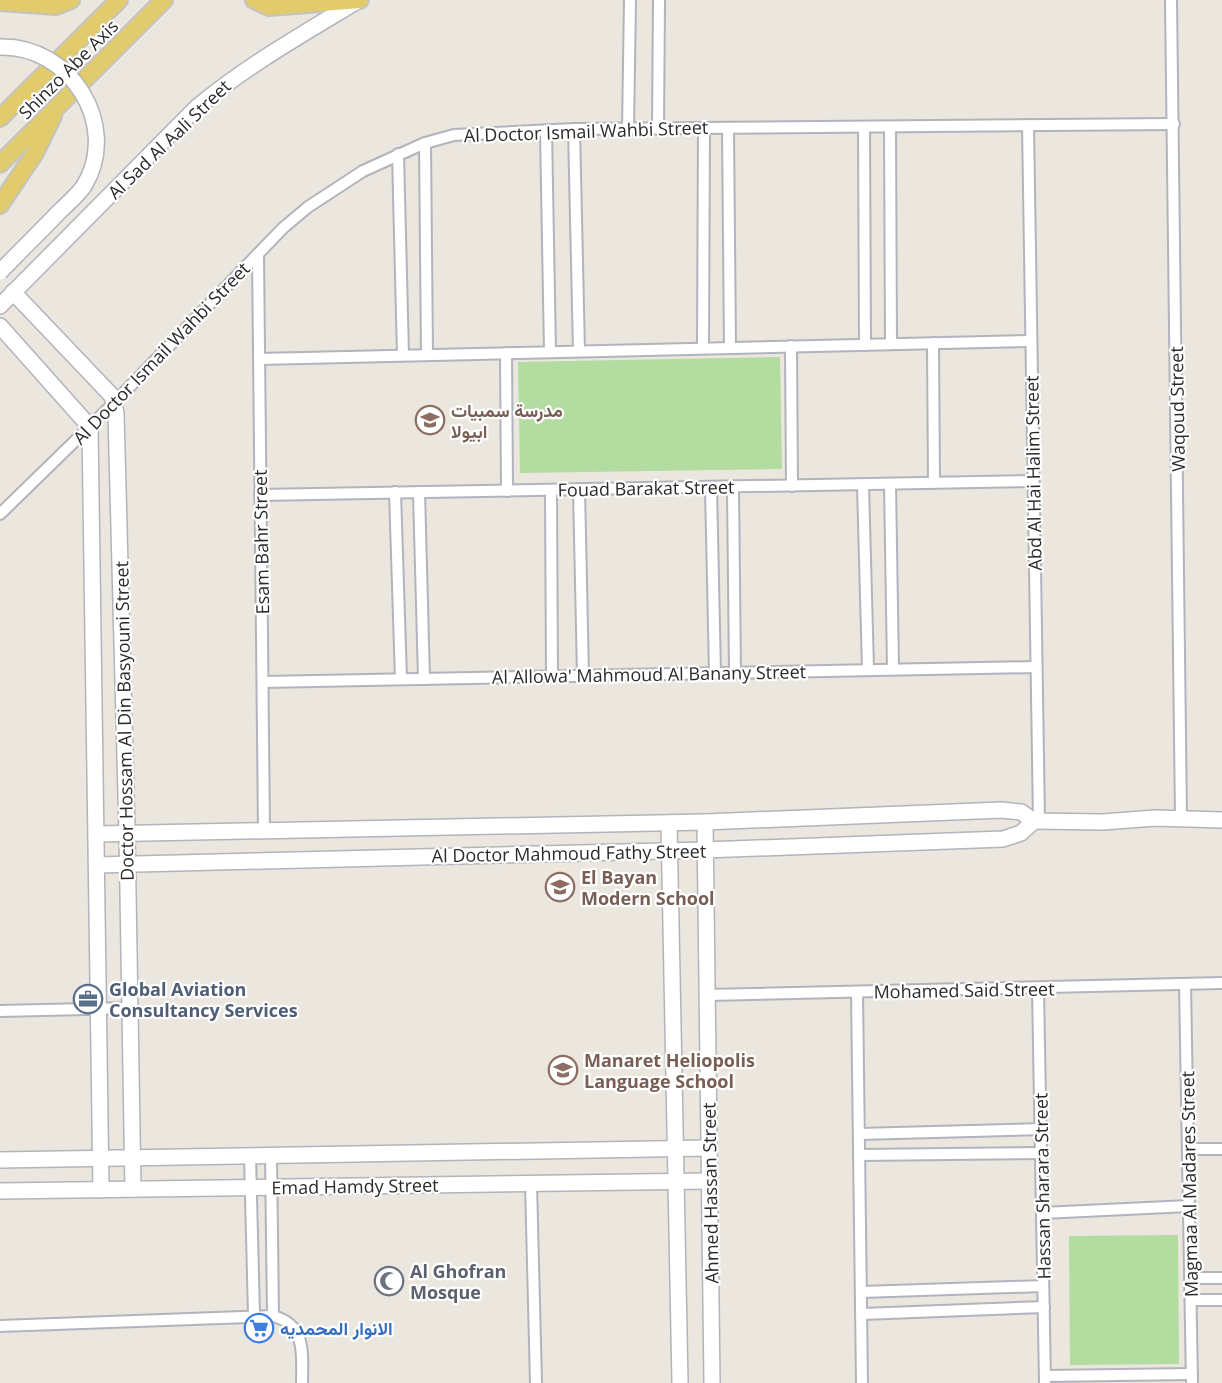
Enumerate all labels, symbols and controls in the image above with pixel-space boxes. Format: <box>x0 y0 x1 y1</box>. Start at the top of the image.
street label: Shinzo Abe Axis <box>13 14 123 124</box>
street label: Al Sad Al Aali Street <box>102 74 236 204</box>
street label: Al Doctor Ismail Wahbi Street <box>463 115 709 147</box>
street label: Al Doctor Ismail Wahbi Street <box>67 257 255 449</box>
street label: Waqoud Street <box>1164 346 1190 472</box>
street label: Abd Al Hai Halim Street <box>1019 375 1047 571</box>
place label: مدرسة سمبيات ابيولا <box>451 398 563 443</box>
school or university icon: مدرسة سمبيات ابيولا <box>414 404 446 436</box>
street label: Esam Bahr Street <box>248 469 274 615</box>
street label: Fouad Barakat Street <box>557 474 735 502</box>
street label: Doctor Hossam Al Din Basyouni Street <box>109 561 139 881</box>
street label: Al Allowa' Mahmoud Al Banany Street <box>492 659 806 689</box>
street label: Al Doctor Mahmoud Fathy Street <box>432 839 706 867</box>
place label: El Bayan Modern School <box>581 865 715 910</box>
school or university icon: El Bayan Modern School <box>544 871 576 903</box>
street label: Mohamed Said Street <box>873 976 1055 1004</box>
place label: Global Aviation Consultancy Services <box>109 977 298 1022</box>
office icon: Global Aviation Consultancy Services <box>72 983 104 1015</box>
place label: Manaret Heliopolis Language School <box>584 1048 755 1093</box>
school or university icon: Manaret Heliopolis Language School <box>547 1054 579 1086</box>
street label: Magmaa Al Madares Street <box>1175 1071 1203 1297</box>
street label: Hassan Sharara Street <box>1028 1092 1056 1280</box>
street label: Ahmed Hassan Street <box>696 1102 724 1284</box>
street label: Emad Hamdy Street <box>271 1173 439 1199</box>
place label: Al Ghofran Mosque <box>410 1259 506 1304</box>
mosque icon: Al Ghofran Mosque <box>373 1265 405 1297</box>
supermarket icon: الانوار المحمديه <box>243 1312 275 1344</box>
place label: الانوار المحمديه <box>280 1316 393 1340</box>

